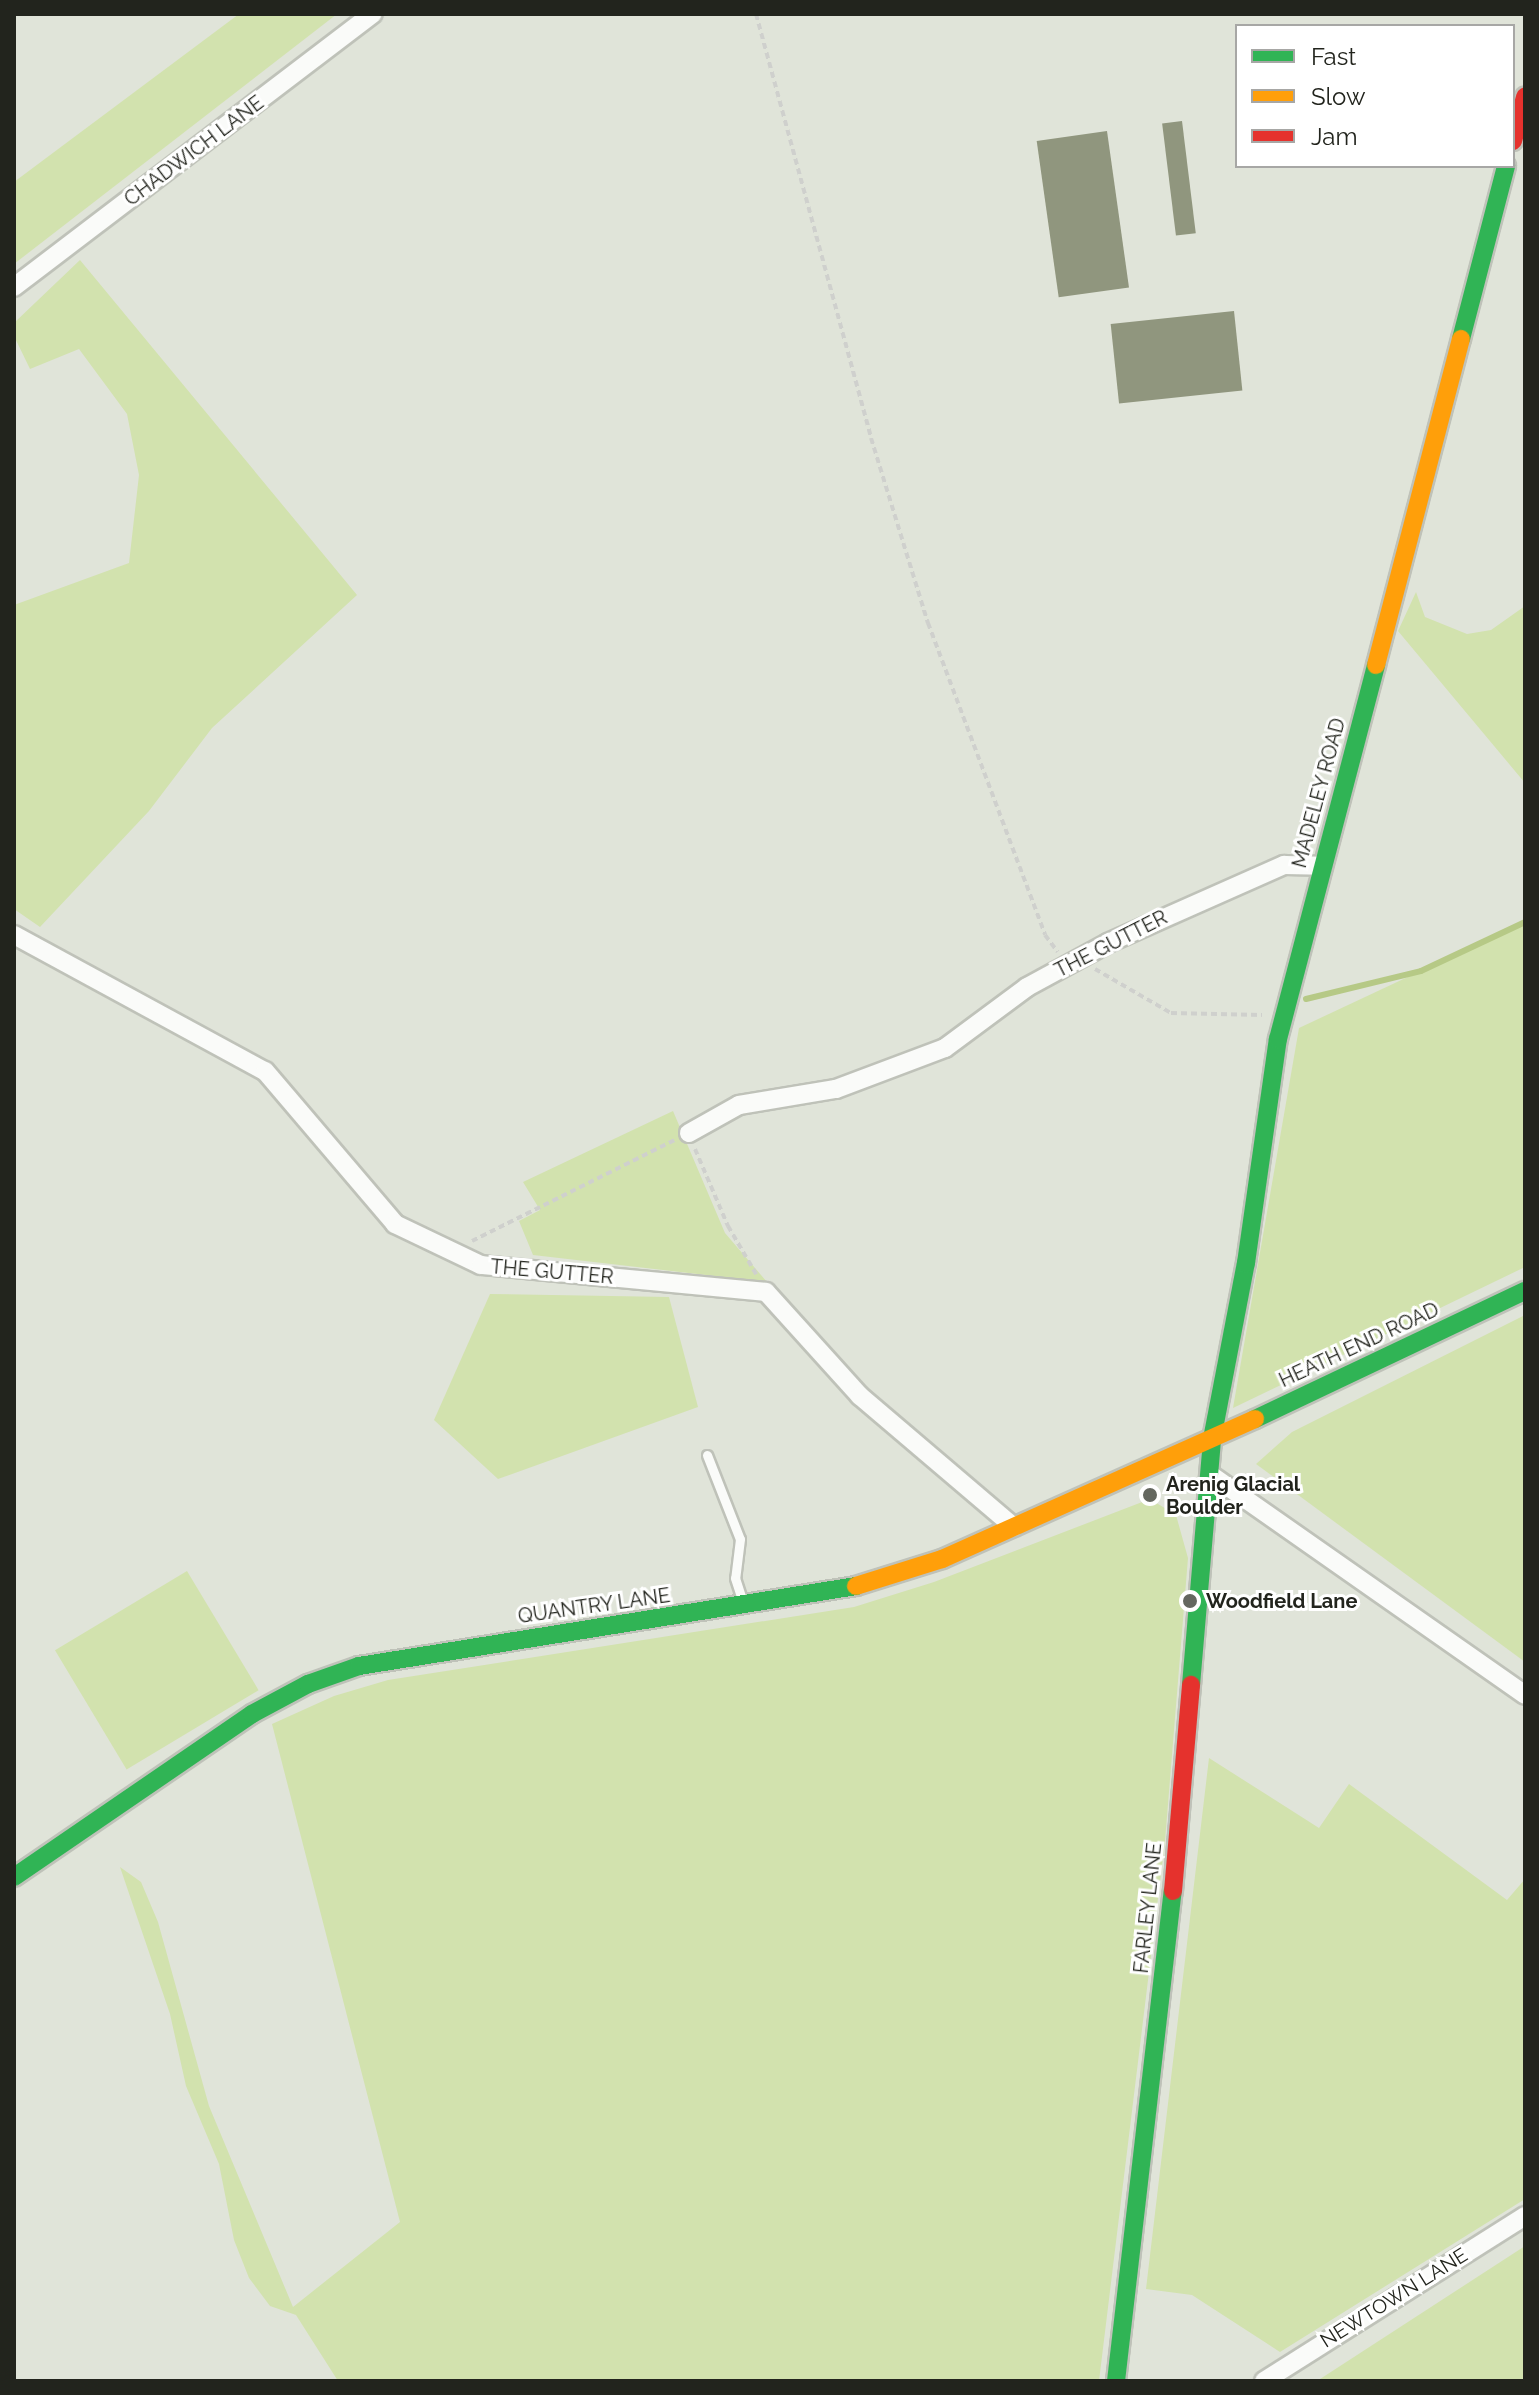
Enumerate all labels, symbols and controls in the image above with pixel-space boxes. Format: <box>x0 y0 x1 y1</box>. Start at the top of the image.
legend <box>1235 24 1515 168</box>
text: Fast <box>1311 42 1356 71</box>
text: Slow <box>1311 82 1365 111</box>
street label: CHADWICH LANE <box>120 91 268 211</box>
text: Jam <box>1311 122 1357 151</box>
street label: MADELEY ROAD <box>1287 715 1351 871</box>
street label: THE GUTTER <box>1051 905 1171 983</box>
street label: THE GUTTER <box>490 1255 614 1289</box>
street label: HEATH END ROAD <box>1275 1297 1443 1393</box>
place label: Arenig Glacial Boulder <box>1166 1472 1300 1519</box>
marker: Arenig Glacial Boulder <box>1141 1486 1159 1504</box>
street label: QUANTRY LANE <box>516 1583 672 1629</box>
place label: Woodfield Lane <box>1206 1589 1357 1613</box>
marker: Woodfield Lane <box>1181 1592 1199 1610</box>
street label: FARLEY LANE <box>1129 1841 1167 1975</box>
street label: NEWTOWN LANE <box>1316 2243 1472 2353</box>

